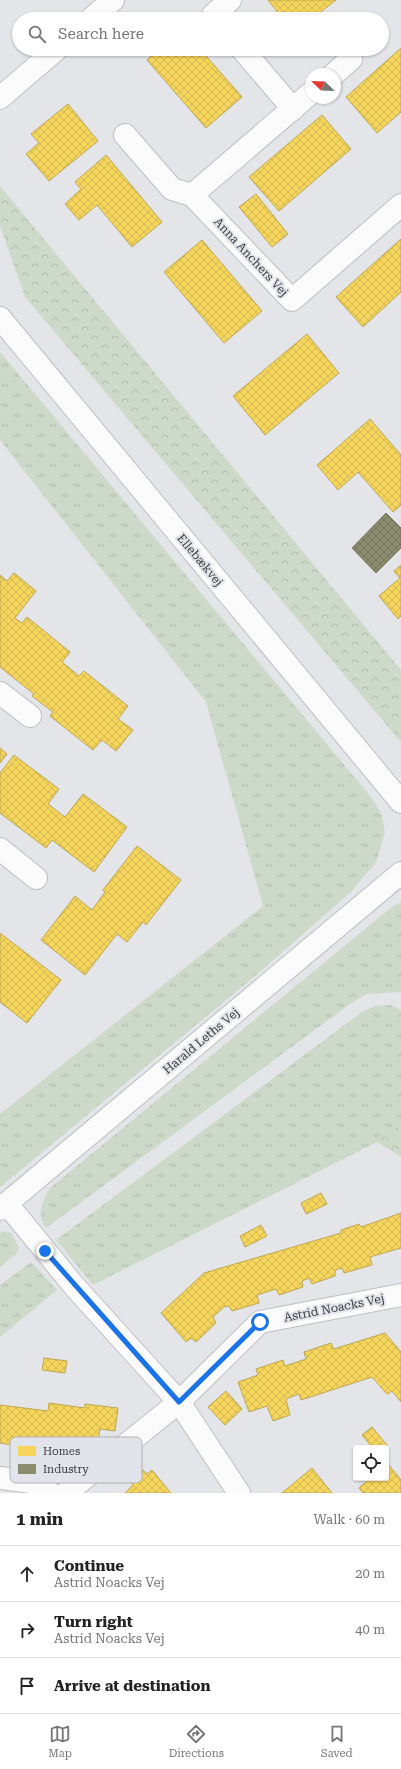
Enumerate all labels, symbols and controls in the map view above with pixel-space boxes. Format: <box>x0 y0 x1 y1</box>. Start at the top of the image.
search box <box>12 12 389 56</box>
icon: search <box>26 23 48 45</box>
text: Search here <box>58 25 144 43</box>
north arrow <box>305 68 341 104</box>
street label: Anna Anchers Vej <box>211 215 291 299</box>
street label: Ellebækvej <box>174 531 226 589</box>
street label: Harald Leths Vej <box>160 1005 242 1077</box>
route end <box>36 1242 54 1260</box>
street label: Astrid Noacks Vej <box>283 1291 385 1325</box>
route start <box>251 1313 269 1331</box>
legend <box>10 1437 142 1483</box>
text: Homes <box>43 1445 80 1458</box>
map controls <box>353 1445 389 1481</box>
button: locate <box>353 1445 389 1481</box>
text: Industry <box>43 1463 89 1476</box>
text: 1 min <box>16 1509 63 1529</box>
text: Walk · 60 m <box>313 1512 385 1527</box>
text: Continue <box>54 1557 124 1575</box>
icon: ahead <box>16 1563 38 1585</box>
text: 20 m <box>355 1566 385 1581</box>
text: Astrid Noacks Vej <box>54 1575 165 1590</box>
text: Turn right <box>54 1613 133 1631</box>
icon: right <box>16 1619 38 1641</box>
text: 40 m <box>355 1622 385 1637</box>
text: Astrid Noacks Vej <box>54 1631 165 1646</box>
icon: arrive <box>16 1675 38 1697</box>
text: Arrive at destination <box>54 1677 210 1695</box>
tab: Map <box>48 1723 72 1760</box>
tab: Directions <box>169 1723 224 1760</box>
tab: Saved <box>321 1723 353 1760</box>

